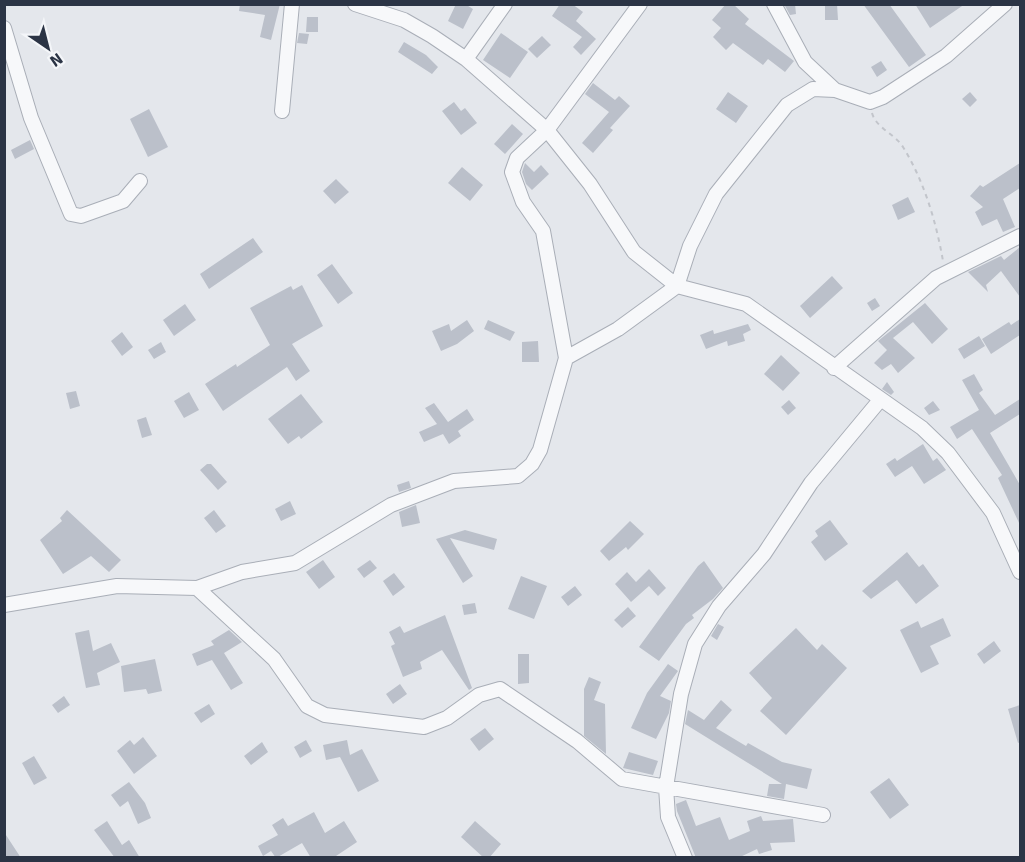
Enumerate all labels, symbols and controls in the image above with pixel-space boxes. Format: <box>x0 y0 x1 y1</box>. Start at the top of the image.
north arrow <box>18 18 78 78</box>
text: N <box>46 48 66 71</box>

